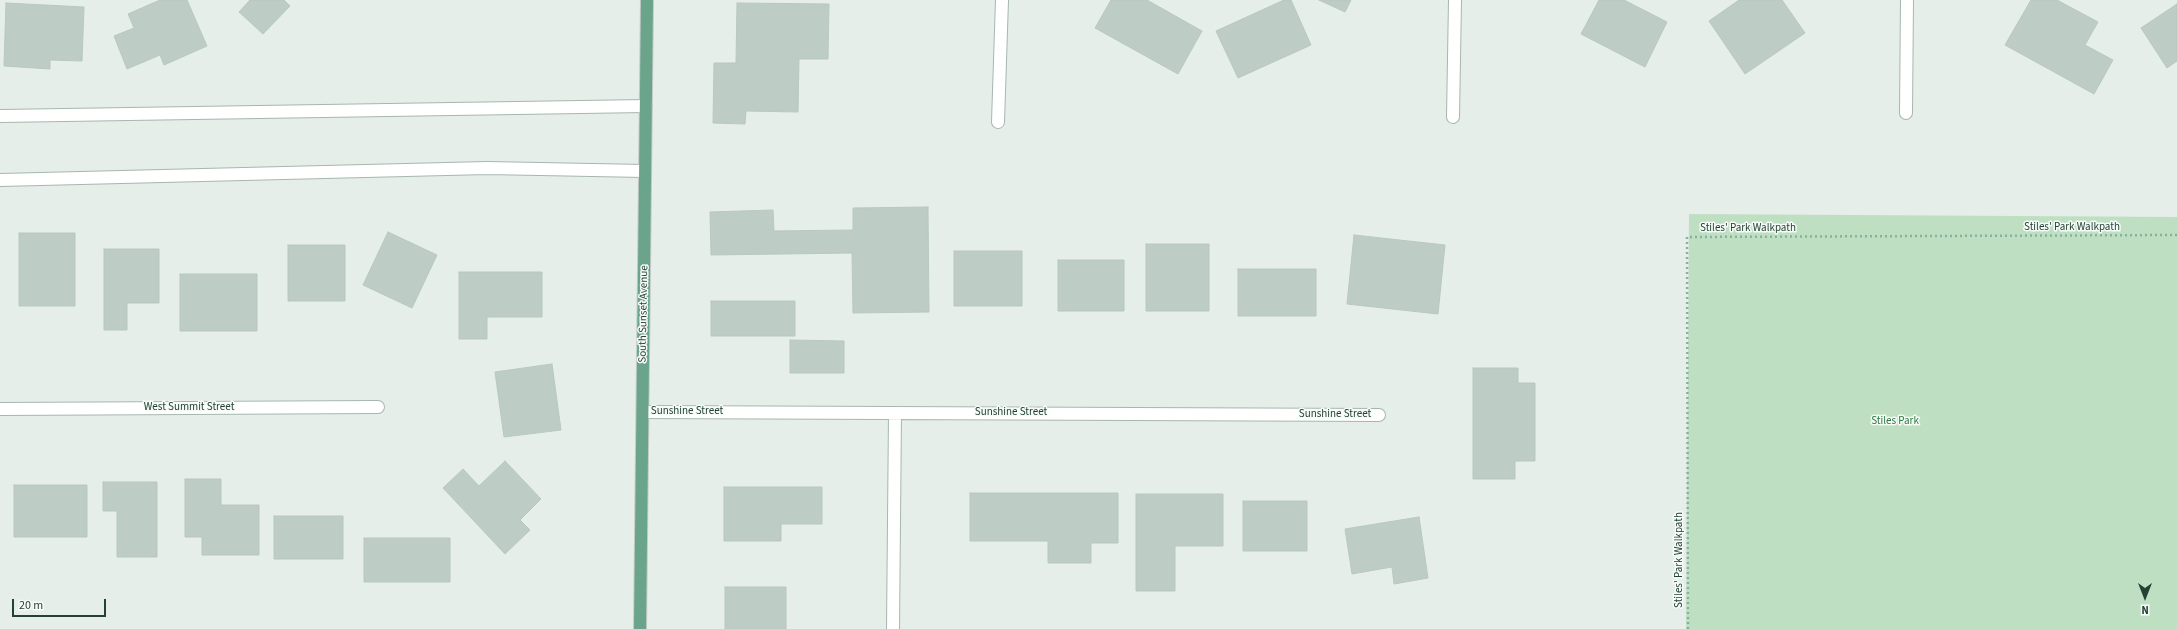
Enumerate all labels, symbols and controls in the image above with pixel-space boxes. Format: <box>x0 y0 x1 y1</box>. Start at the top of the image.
street label: Stiles' Park Walkpath <box>2024 221 2120 235</box>
street label: Stiles' Park Walkpath <box>1700 222 1796 236</box>
street label: South Sunset Avenue <box>637 265 651 363</box>
street label: West Summit Street <box>144 401 234 415</box>
street label: Sunshine Street <box>651 405 723 419</box>
street label: Sunshine Street <box>975 406 1047 420</box>
street label: Sunshine Street <box>1299 408 1371 422</box>
park label: Stiles Park <box>1871 415 1919 429</box>
street label: Stiles' Park Walkpath <box>1673 512 1687 608</box>
north arrow <box>2125 577 2165 617</box>
scale bar <box>14 591 108 617</box>
text: 20 m <box>19 597 43 614</box>
text: N <box>2141 602 2149 617</box>

